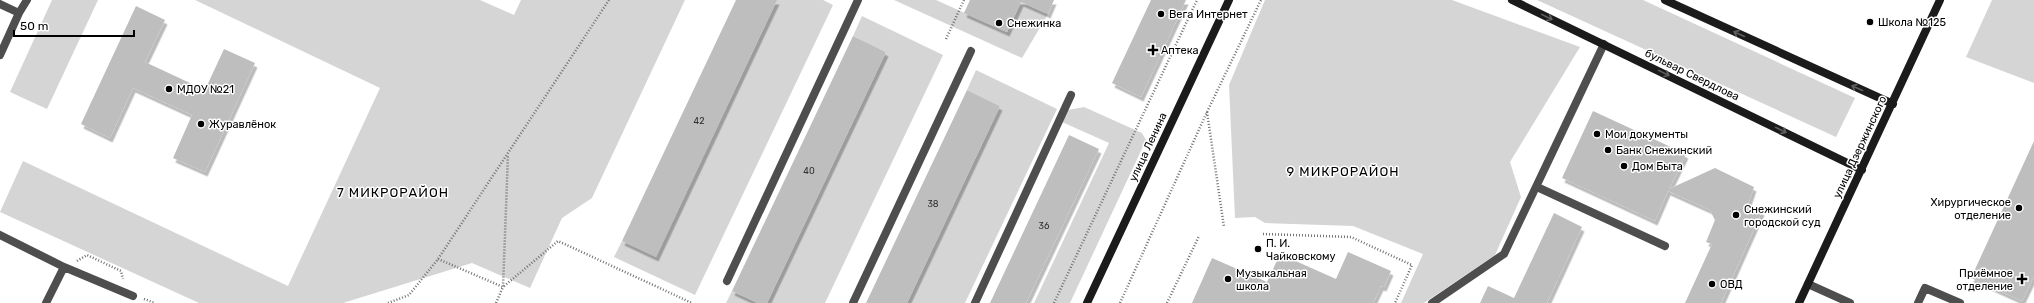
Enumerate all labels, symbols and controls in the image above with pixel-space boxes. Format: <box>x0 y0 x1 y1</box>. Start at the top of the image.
place label: Вега Интернет <box>1169 8 1248 21</box>
marker: Вега Интернет <box>1156 9 1166 19</box>
scale bar <box>14 12 134 38</box>
one-way arrow <box>1541 14 1553 21</box>
place label: Школа №125 <box>1878 16 1946 29</box>
place label: Снежинка <box>1007 17 1061 30</box>
marker: Школа №125 <box>1865 17 1875 27</box>
marker: Снежинка <box>994 18 1004 28</box>
text: 50 m <box>20 19 48 33</box>
one-way arrow <box>1733 30 1745 38</box>
place label: Аптека <box>1161 44 1199 57</box>
marker: Аптека <box>1148 45 1158 55</box>
street label: бульвар Свердлова <box>1643 47 1741 103</box>
one-way arrow <box>1658 70 1670 77</box>
place label: МДОУ №21 <box>177 83 234 96</box>
marker: МДОУ №21 <box>164 84 174 94</box>
one-way arrow <box>1851 84 1863 91</box>
street label: улица Дзержинского <box>1831 94 1889 200</box>
street label: улица Ленина <box>1126 111 1170 183</box>
house number: 42 <box>694 116 704 126</box>
place label: Журавлёнок <box>209 118 276 131</box>
marker: Журавлёнок <box>196 119 206 129</box>
one-way arrow <box>1775 127 1787 134</box>
place label: Мои документы <box>1605 128 1688 141</box>
marker: Мои документы <box>1592 129 1602 139</box>
place label: Банк Снежинский <box>1616 144 1712 157</box>
marker: Банк Снежинский <box>1603 145 1613 155</box>
place label: Дом Быта <box>1632 160 1683 173</box>
marker: Дом Быта <box>1619 161 1629 171</box>
district label: 9 МИКРОРАЙОН <box>1286 164 1400 179</box>
house number: 40 <box>803 166 815 176</box>
district label: 7 МИКРОРАЙОН <box>337 185 449 200</box>
place label: Хирургическое отделение <box>1931 196 2011 222</box>
house number: 38 <box>927 199 939 209</box>
place label: Снежинский городской суд <box>1744 203 1821 229</box>
marker: Хирургическое отделение <box>2014 203 2024 213</box>
marker: Снежинский городской суд <box>1731 210 1741 220</box>
house number: 36 <box>1039 221 1050 231</box>
place label: П. И. Чайковскому <box>1266 237 1336 263</box>
marker: П. И. Чайковскому <box>1253 244 1263 254</box>
place label: Музыкальная школа <box>1236 267 1307 293</box>
place label: Приёмное отделение <box>1956 267 2013 293</box>
marker: Приёмное отделение <box>2016 273 2028 285</box>
marker: Музыкальная школа <box>1223 274 1233 284</box>
place label: ОВД <box>1720 278 1743 291</box>
marker: ОВД <box>1707 279 1717 289</box>

